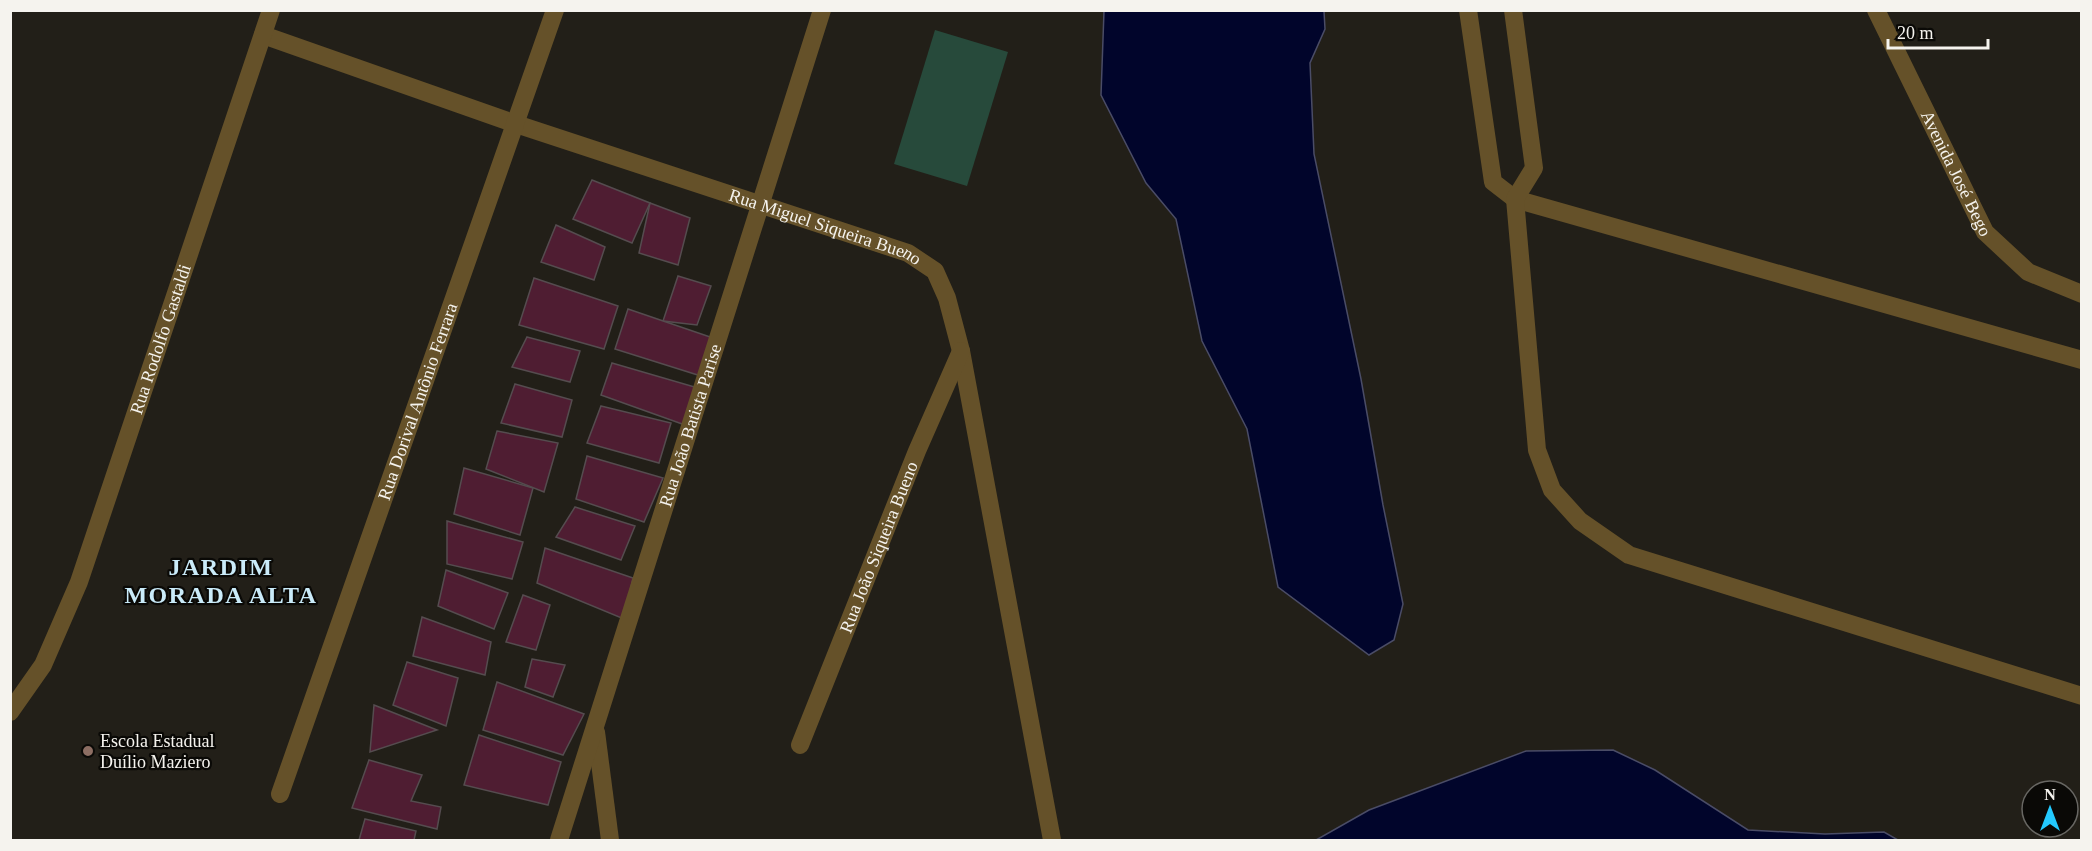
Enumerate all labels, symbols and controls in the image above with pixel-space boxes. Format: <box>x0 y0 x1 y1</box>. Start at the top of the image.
scale bar <box>1888 12 1988 50</box>
text: 20 m <box>1897 23 1934 43</box>
street label: Avenida José Bego <box>1917 107 1996 240</box>
street label: Rua Miguel Siqueira Bueno <box>727 185 925 269</box>
street label: Rua Rodolfo Gastaldi <box>126 262 195 417</box>
street label: Rua Dorival Antônio Ferrara <box>374 300 461 503</box>
street label: Rua João Batista Parise <box>655 341 726 509</box>
street label: Rua João Siqueira Bueno <box>836 459 922 636</box>
district label: JARDIM MORADA ALTA <box>124 554 318 608</box>
place label: Escola Estadual Duílio Maziero <box>100 731 214 772</box>
marker: Escola Estadual Duílio Maziero <box>81 744 95 758</box>
north arrow <box>2020 779 2080 839</box>
text: N <box>2044 786 2056 803</box>

